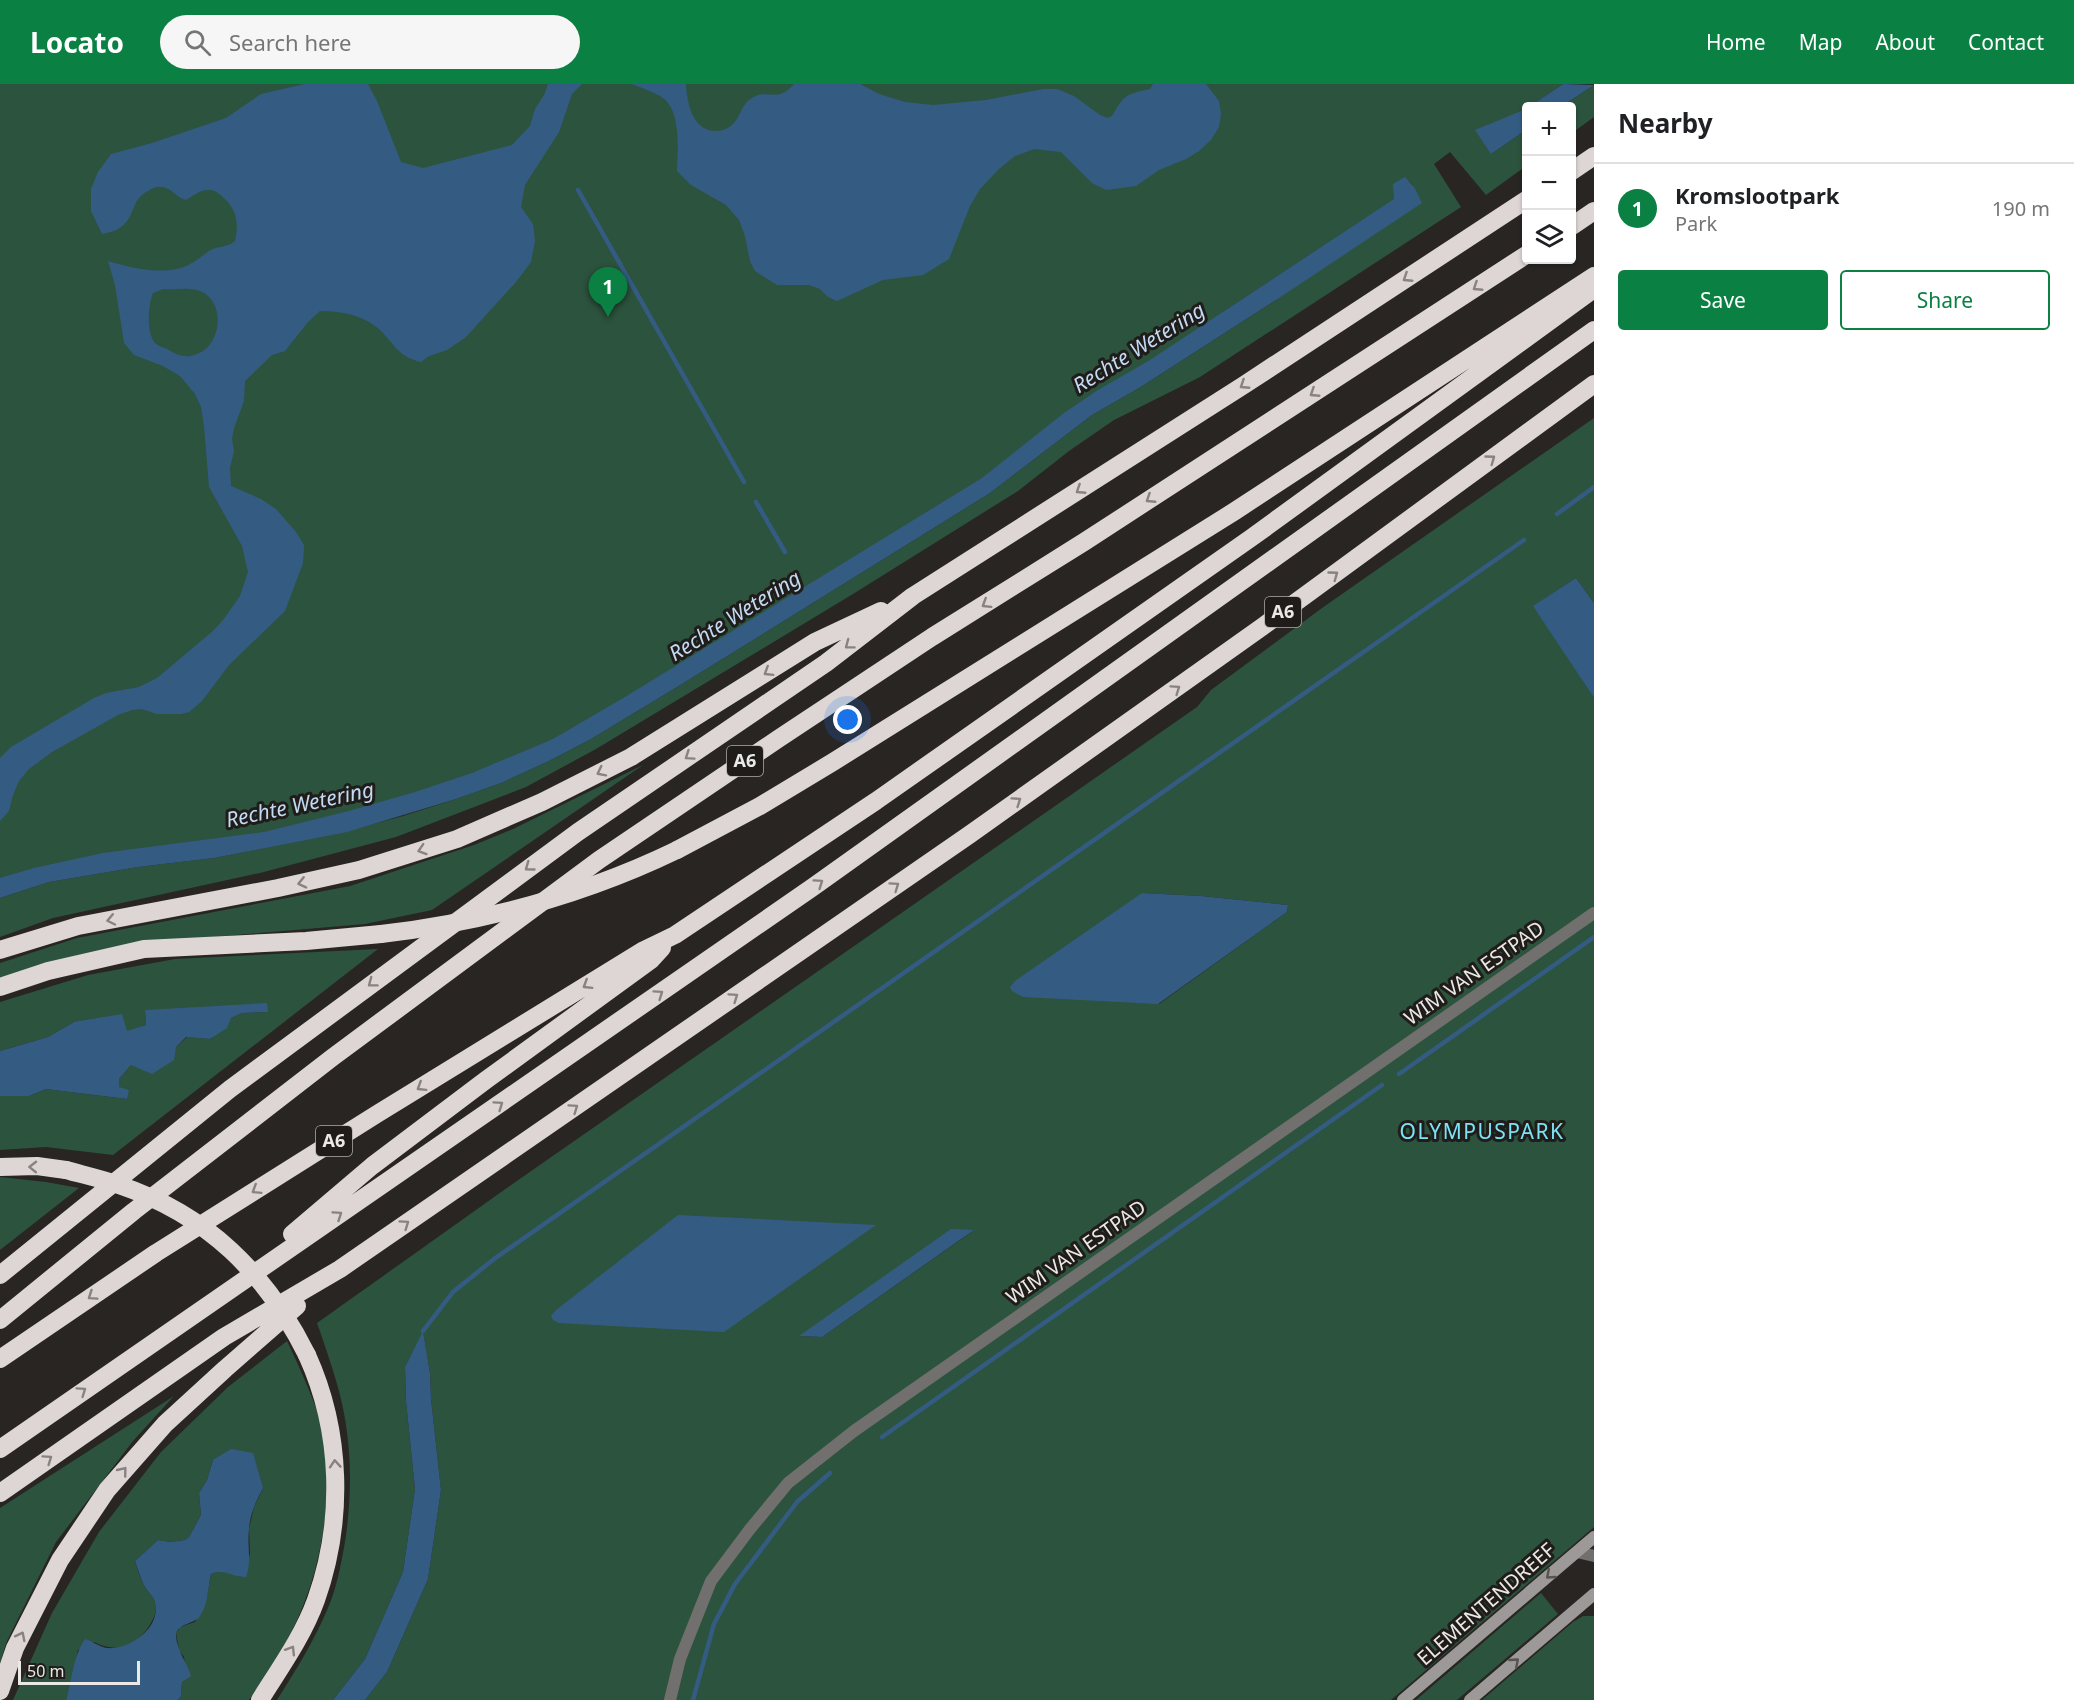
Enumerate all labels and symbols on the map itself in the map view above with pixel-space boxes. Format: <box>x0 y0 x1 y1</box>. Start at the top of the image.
pin: 1 <box>588 268 628 317</box>
one-way arrow <box>1403 271 1414 282</box>
one-way arrow <box>1473 280 1484 291</box>
water label: Rechte Wetering <box>1067 295 1210 399</box>
one-way arrow <box>1240 377 1250 389</box>
one-way arrow <box>1310 386 1321 397</box>
one-way arrow <box>1485 456 1496 467</box>
one-way arrow <box>1075 482 1086 493</box>
one-way arrow <box>1146 492 1157 503</box>
water label: Rechte Wetering <box>663 563 806 667</box>
one-way arrow <box>1327 571 1338 582</box>
one-way arrow <box>981 596 992 607</box>
road number: A6 <box>1265 597 1301 627</box>
one-way arrow <box>845 637 856 648</box>
one-way arrow <box>764 664 774 676</box>
one-way arrow <box>1169 685 1180 696</box>
your location <box>833 705 862 734</box>
road number: A6 <box>727 746 763 776</box>
one-way arrow <box>685 749 696 760</box>
one-way arrow <box>596 765 607 776</box>
water label: Rechte Wetering <box>223 775 376 833</box>
one-way arrow <box>1010 798 1021 809</box>
one-way arrow <box>417 843 428 855</box>
one-way arrow <box>525 860 536 871</box>
one-way arrow <box>298 876 308 889</box>
one-way arrow <box>812 879 823 890</box>
one-way arrow <box>888 882 899 893</box>
one-way arrow <box>106 913 116 926</box>
street label: WIM VAN ESTPAD <box>1398 914 1549 1031</box>
one-way arrow <box>368 975 379 986</box>
one-way arrow <box>583 977 593 989</box>
one-way arrow <box>652 990 663 1001</box>
one-way arrow <box>728 993 739 1004</box>
one-way arrow <box>417 1079 427 1091</box>
one-way arrow <box>492 1101 503 1112</box>
one-way arrow <box>567 1104 578 1115</box>
district label: OLYMPUSPARK <box>1400 1117 1564 1145</box>
road number: A6 <box>316 1126 352 1156</box>
one-way arrow <box>29 1160 38 1173</box>
one-way arrow <box>252 1183 263 1194</box>
street label: WIM VAN ESTPAD <box>1000 1193 1151 1310</box>
one-way arrow <box>331 1211 342 1222</box>
one-way arrow <box>398 1220 409 1231</box>
one-way arrow <box>88 1289 99 1300</box>
one-way arrow <box>76 1387 87 1398</box>
one-way arrow <box>41 1455 52 1466</box>
one-way arrow <box>328 1459 341 1468</box>
one-way arrow <box>115 1467 126 1478</box>
street label: ELEMENTENDREEF <box>1411 1536 1560 1671</box>
one-way arrow <box>1546 1568 1556 1579</box>
one-way arrow <box>13 1632 25 1643</box>
one-way arrow <box>283 1646 295 1656</box>
scale bar <box>18 1658 140 1686</box>
one-way arrow <box>1508 1658 1519 1669</box>

